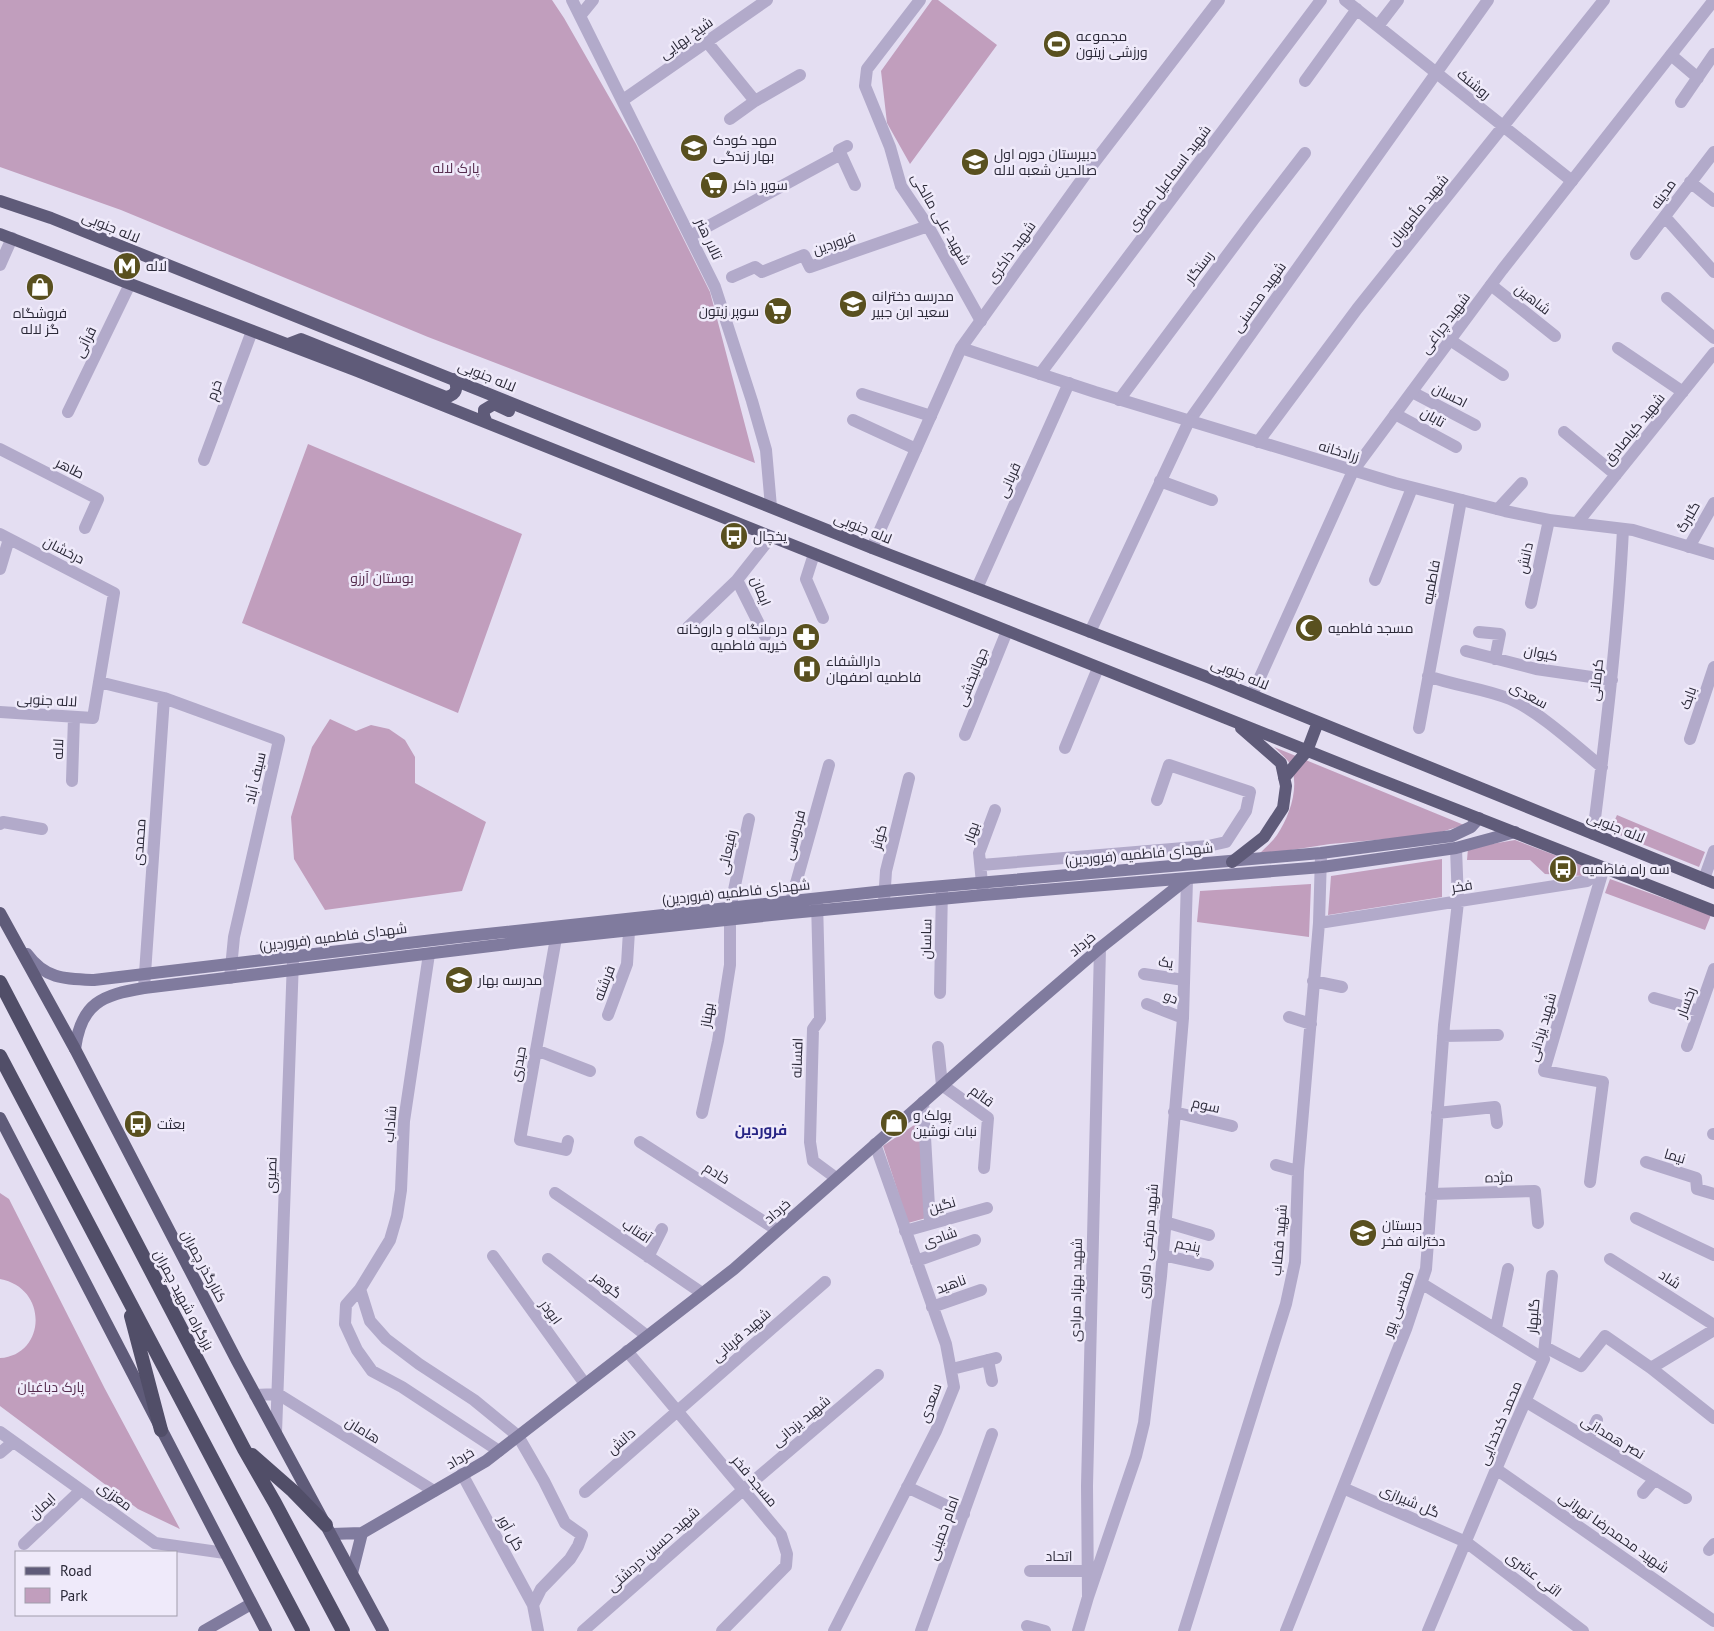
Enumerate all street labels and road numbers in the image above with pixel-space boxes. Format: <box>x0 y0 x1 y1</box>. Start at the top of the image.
street label: شیخ بهایی <box>656 13 716 63</box>
street label: روشنک <box>1453 65 1495 103</box>
street label: شهید اسماعیل صفری <box>1123 121 1215 235</box>
street label: شهید علی مالکی <box>907 170 975 268</box>
street label: شهید مأموریان <box>1384 170 1452 250</box>
street label: مدینه <box>1646 176 1680 212</box>
street label: لاله جنوبی <box>79 207 143 247</box>
street label: تالار هنر <box>691 214 727 263</box>
street label: شهید ذاکری <box>983 218 1039 286</box>
street label: فروردین <box>810 227 858 259</box>
street label: رستگار <box>1180 247 1217 288</box>
street label: شهید محسنی <box>1228 258 1290 336</box>
street label: شاهین <box>1511 279 1555 319</box>
street label: شهید چراغی <box>1416 289 1475 358</box>
street label: قرآنی <box>70 323 100 361</box>
street label: لاله جنوبی <box>455 356 519 396</box>
street label: خرم <box>202 377 227 403</box>
street label: احسان <box>1429 379 1471 411</box>
street label: شهید کیاصادق <box>1599 389 1669 469</box>
street label: تابان <box>1418 403 1449 431</box>
street label: زرادخانه <box>1316 436 1362 466</box>
street label: طاهر <box>52 453 87 483</box>
street label: قربانی <box>993 460 1025 500</box>
street label: گلبرگ <box>1672 498 1704 536</box>
street label: لاله جنوبی <box>831 508 895 548</box>
street label: درخشان <box>40 532 88 568</box>
street label: دانش <box>1513 541 1537 575</box>
street label: فاطمیه <box>1418 558 1444 606</box>
street label: ایمان <box>747 574 775 608</box>
street label: کیوان <box>1523 641 1559 665</box>
street label: جهانبخشی <box>952 645 992 709</box>
street label: لاله جنوبی <box>1208 654 1272 694</box>
street label: کرمانی <box>1585 658 1607 702</box>
street label: سعدی <box>1507 677 1551 713</box>
street label: بابک <box>1676 684 1700 712</box>
street label: لاله جنوبی <box>16 689 78 711</box>
street label: لاله <box>49 738 67 760</box>
street label: سیف آباد <box>240 750 270 806</box>
street label: لاله جنوبی <box>1584 807 1648 847</box>
street label: فردوسی <box>779 808 809 862</box>
street label: محمدی <box>128 818 150 866</box>
street label: بهار <box>959 819 983 846</box>
street label: کوثر <box>867 823 891 852</box>
street label: رفیعائی <box>713 828 741 876</box>
street label: شهدای فاطمیه (فروردین) <box>1064 839 1214 869</box>
street label: شهدای فاطمیه (فروردین) <box>661 875 811 909</box>
street label: فخر <box>1449 875 1474 897</box>
street label: ساسان <box>917 918 935 960</box>
street label: شهدای فاطمیه (فروردین) <box>258 919 408 955</box>
street label: خرداد <box>1065 928 1099 960</box>
street label: یک <box>1157 952 1175 972</box>
street label: فرشته <box>589 963 619 1003</box>
street label: رخسار <box>1672 984 1700 1021</box>
street label: دو <box>1161 986 1181 1008</box>
street label: شهید یزدانی <box>1524 991 1560 1063</box>
street label: بهناز <box>696 1001 718 1030</box>
street label: افسانه <box>787 1038 807 1078</box>
street label: حیدری <box>506 1045 530 1083</box>
street label: قائم <box>966 1081 998 1112</box>
street label: سوم <box>1190 1093 1222 1118</box>
street label: شاداب <box>379 1105 401 1143</box>
street label: نیما <box>1662 1144 1688 1168</box>
street label: نصیری <box>261 1156 281 1194</box>
street label: خادم <box>700 1158 733 1189</box>
street label: مژده <box>1485 1168 1513 1186</box>
street label: شهید مرتضی داوری <box>1134 1183 1162 1299</box>
street label: نگین <box>926 1193 958 1217</box>
street label: خرداد <box>760 1195 794 1227</box>
street label: شهید قصاب <box>1267 1203 1291 1277</box>
street label: آفتاب <box>619 1215 655 1247</box>
street label: شادی <box>920 1223 960 1251</box>
street label: کنارگذر چمران <box>176 1227 231 1306</box>
street label: پنجم <box>1174 1234 1202 1257</box>
street label: شهید بهزاد مرادی <box>1066 1238 1086 1342</box>
street label: بزرگراه شهید چمران <box>149 1246 218 1354</box>
street label: شاد <box>1656 1265 1684 1293</box>
street label: گوهر <box>588 1267 626 1302</box>
street label: مقدسی پور <box>1378 1269 1419 1341</box>
street label: ناهید <box>934 1270 968 1298</box>
street label: ابوذر <box>535 1295 566 1328</box>
street label: گلبهار <box>1522 1298 1543 1335</box>
street label: شهید قربانی <box>708 1304 774 1366</box>
street label: محمد کدخدایی <box>1474 1378 1526 1468</box>
street label: سعدی <box>915 1381 945 1425</box>
street label: شهید یزدانی <box>768 1391 834 1451</box>
street label: نصر همدانی <box>1578 1411 1648 1463</box>
street label: هامان <box>342 1412 384 1448</box>
street label: دانش <box>603 1424 639 1458</box>
street label: خرداد <box>443 1443 477 1473</box>
street label: مسجد فخر <box>728 1451 782 1510</box>
street label: معززی <box>94 1477 136 1515</box>
street label: گل شیرازی <box>1378 1480 1442 1522</box>
street label: شهید محمدرضا تهرانی <box>1555 1487 1673 1577</box>
street label: ایمان <box>25 1489 59 1523</box>
street label: امام خمینی <box>923 1493 964 1563</box>
street label: شهید حسین دردشتی <box>603 1503 703 1595</box>
street label: گل آور <box>493 1511 528 1554</box>
street label: اتحاد <box>1046 1547 1072 1565</box>
street label: اثنی عشری <box>1503 1547 1565 1601</box>

